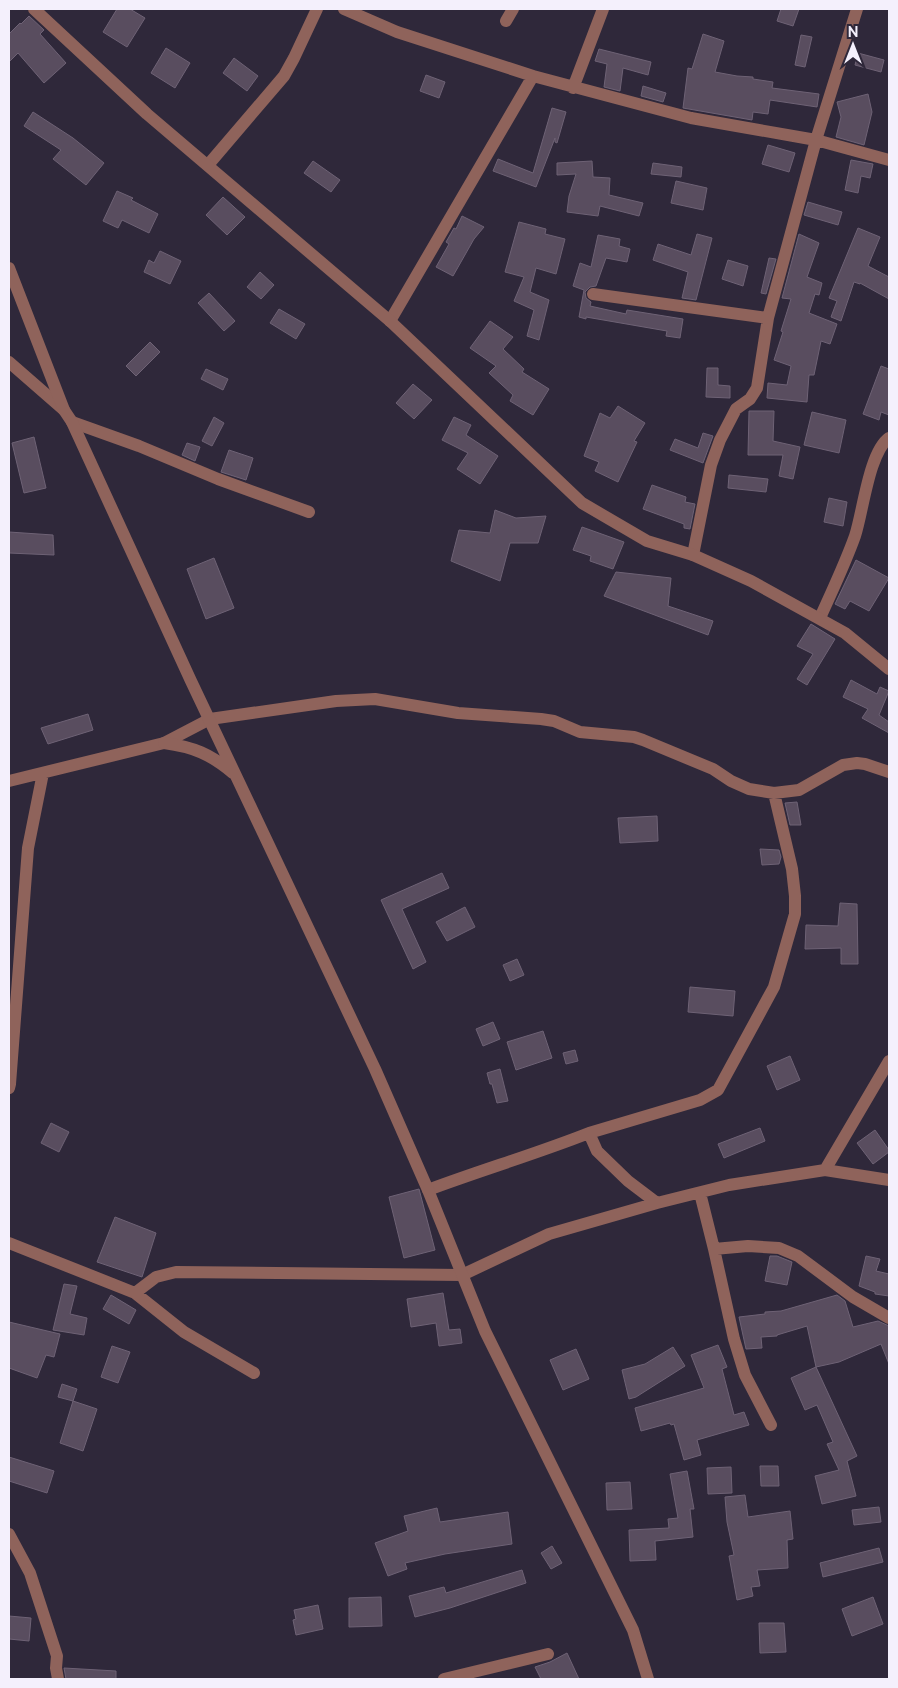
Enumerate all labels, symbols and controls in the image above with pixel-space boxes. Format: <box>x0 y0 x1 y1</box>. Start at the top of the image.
north arrow <box>828 20 878 70</box>
text: N <box>848 24 858 40</box>

